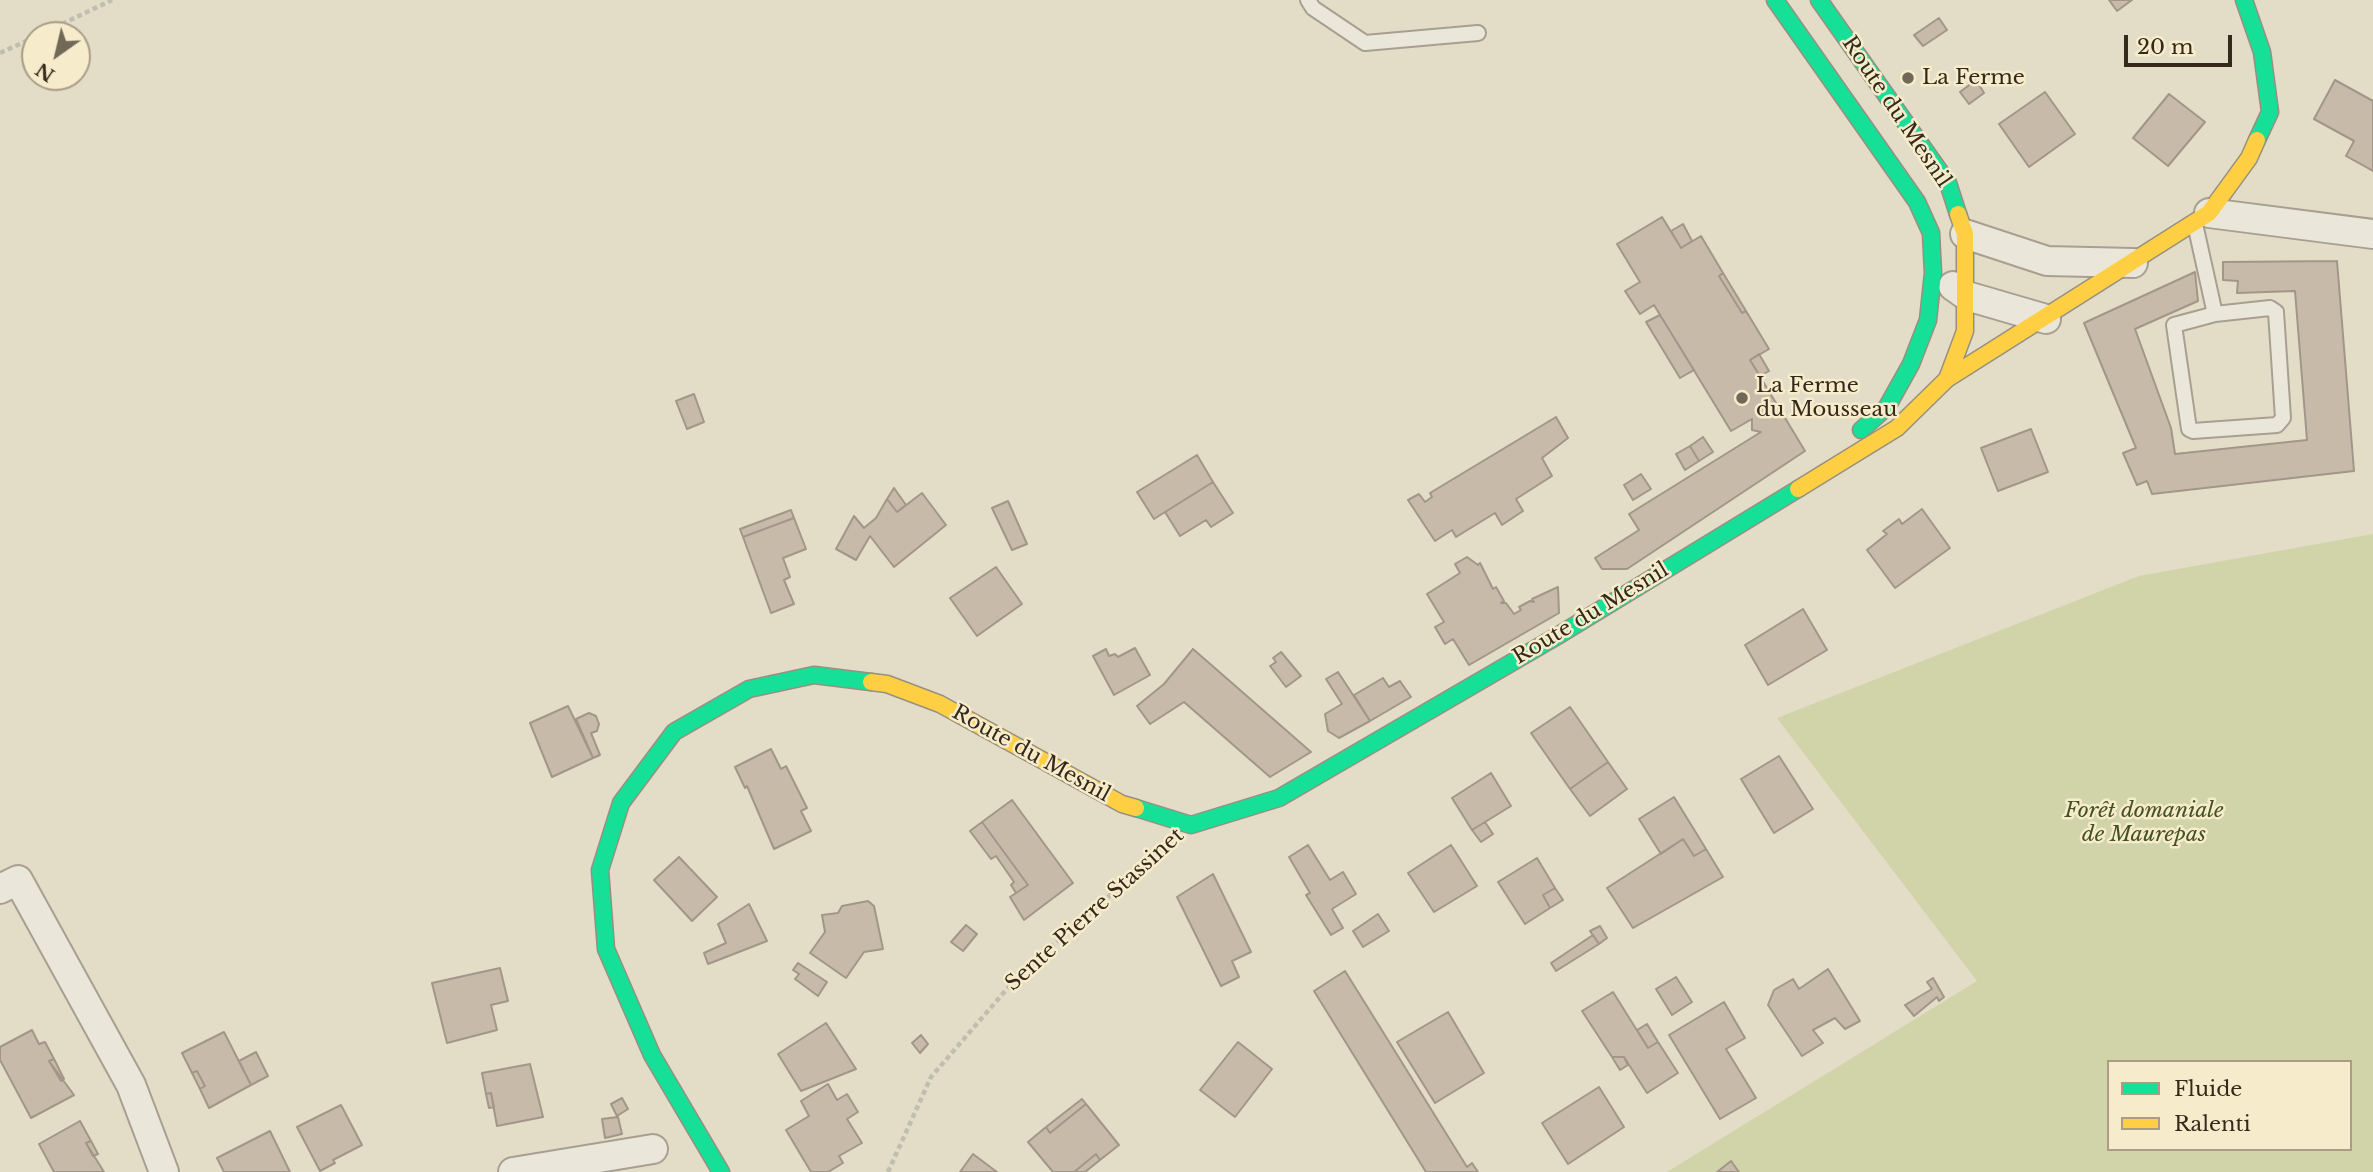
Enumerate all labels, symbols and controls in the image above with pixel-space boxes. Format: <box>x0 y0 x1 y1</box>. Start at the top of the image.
north arrow <box>21 21 91 91</box>
scale bar <box>2128 21 2236 65</box>
street label: Route du Mesnil <box>1836 32 1956 192</box>
text: 20 m <box>2137 34 2194 60</box>
text: N <box>31 58 59 87</box>
place label: La Ferme <box>1922 65 2025 91</box>
marker: La Ferme <box>1900 70 1916 86</box>
place label: La Ferme du Mousseau <box>1756 373 1897 423</box>
marker: La Ferme du Mousseau <box>1734 390 1750 406</box>
street label: Route du Mesnil <box>1509 558 1673 670</box>
street label: Route du Mesnil <box>948 700 1114 808</box>
park label: Forêt domaniale de Maurepas <box>2065 798 2223 848</box>
street label: Sente Pierre Stassinet <box>1001 823 1189 997</box>
legend <box>2107 1060 2352 1151</box>
text: Fluide <box>2174 1076 2242 1102</box>
text: Ralenti <box>2174 1111 2251 1137</box>

